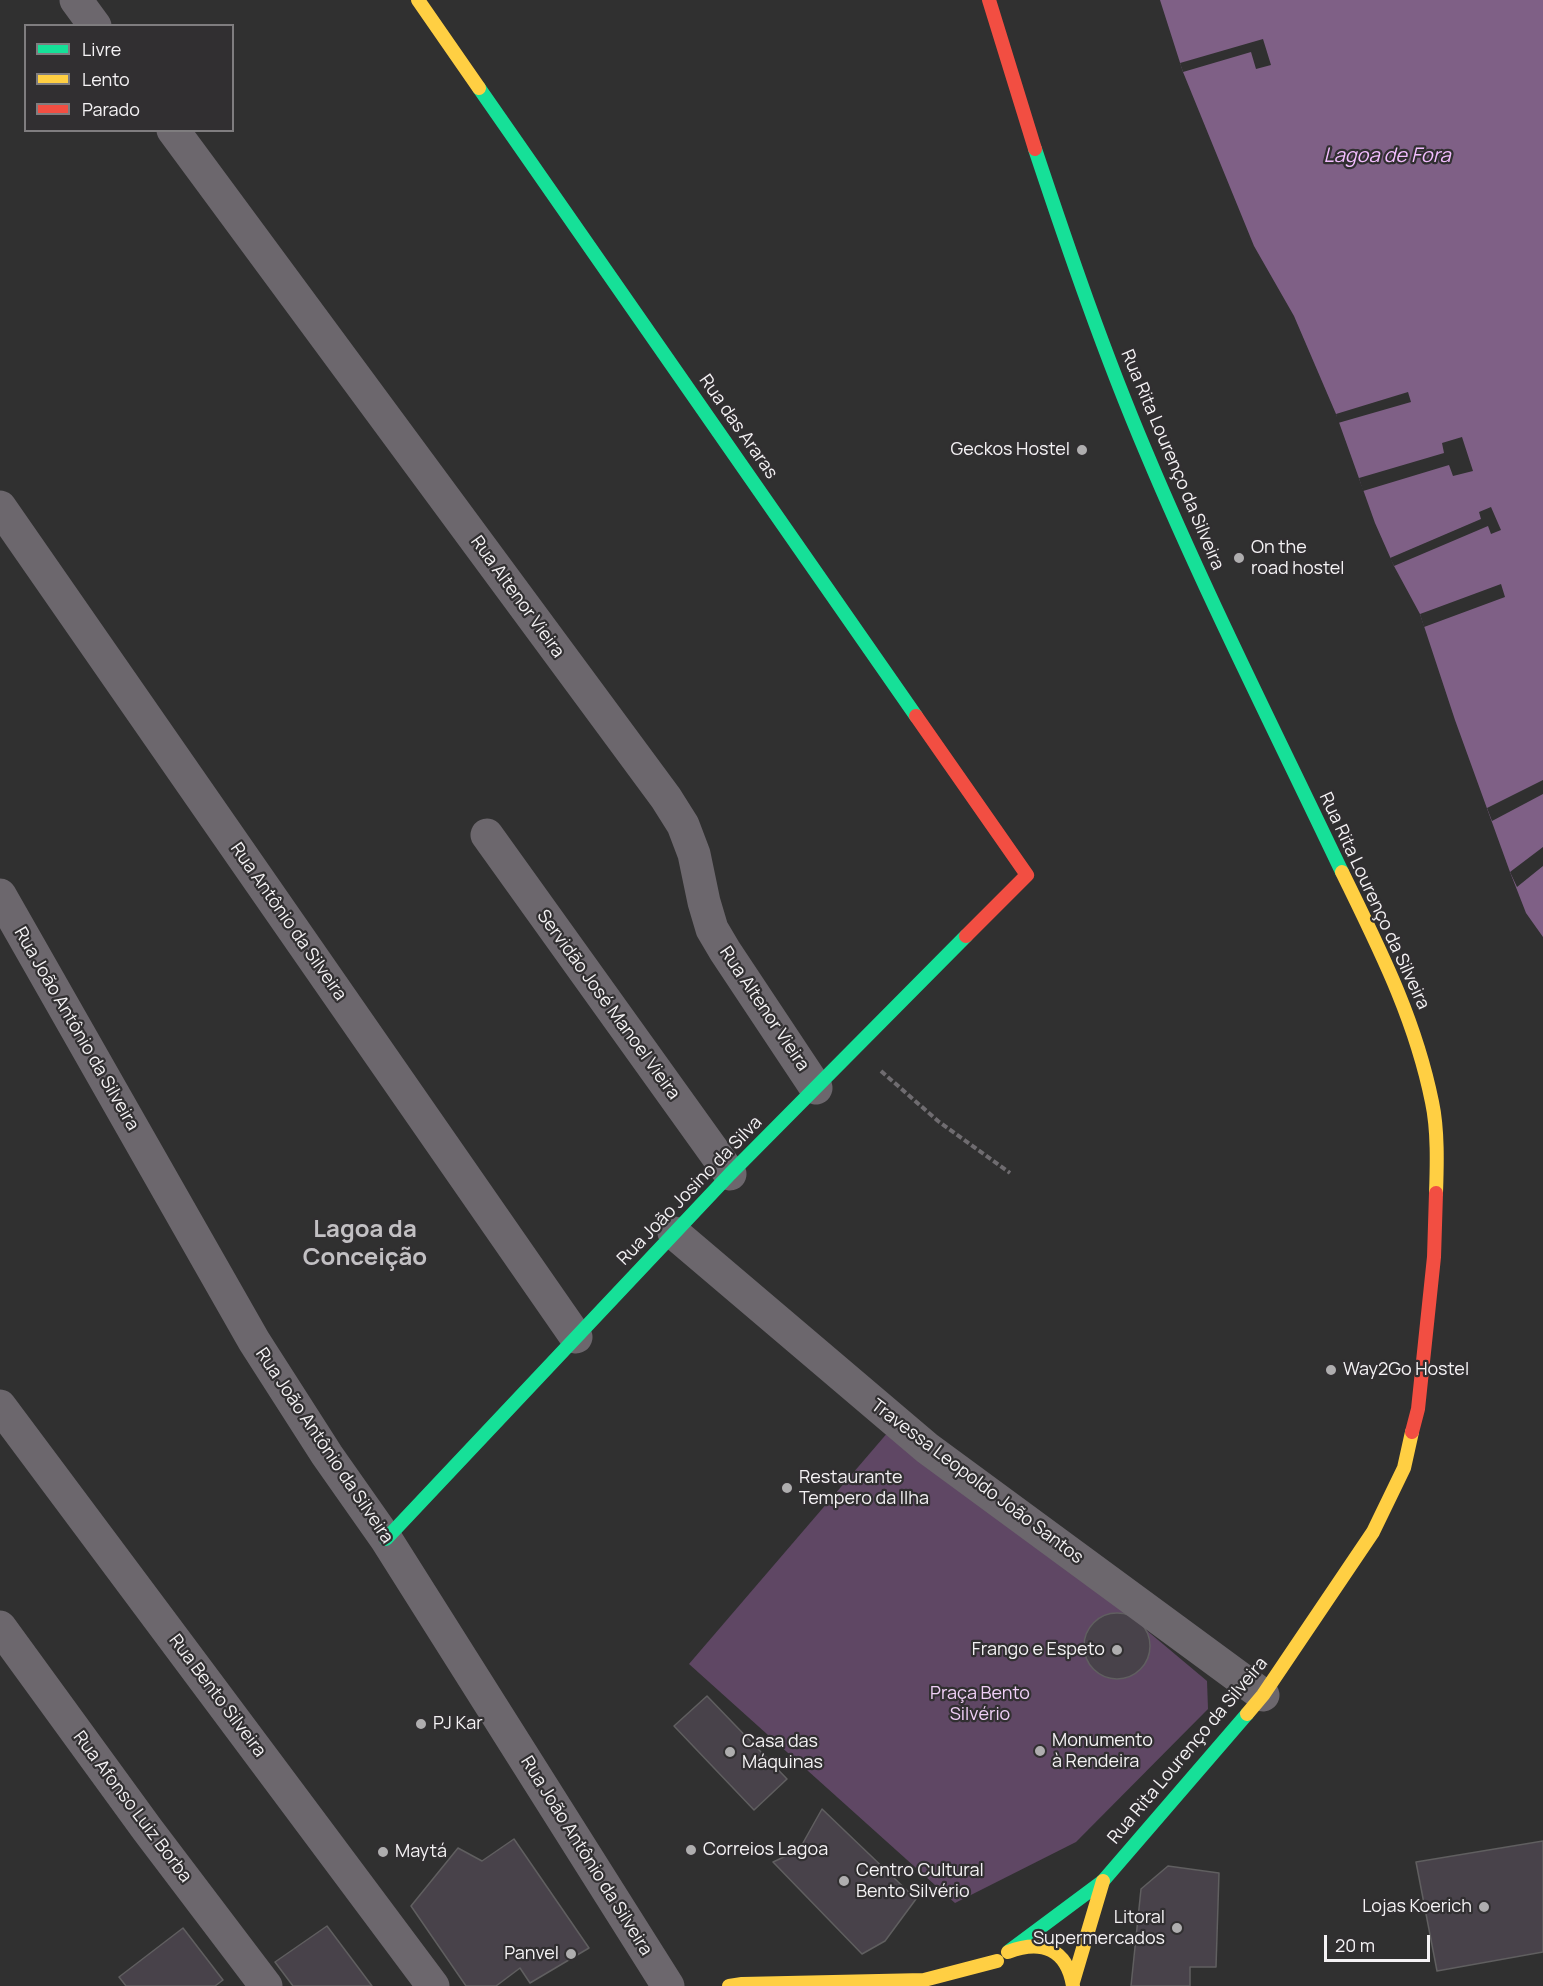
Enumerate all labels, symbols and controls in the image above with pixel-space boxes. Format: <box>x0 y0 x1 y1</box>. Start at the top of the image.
legend <box>24 24 234 132</box>
text: Livre <box>82 37 121 61</box>
text: Lento <box>82 67 130 91</box>
text: Parado <box>82 97 140 121</box>
water label: Lagoa de Fora <box>1323 144 1451 168</box>
street label: Rua Rita Lourenço da Silveira <box>1116 347 1228 573</box>
street label: Rua das Araras <box>694 371 782 483</box>
place label: Geckos Hostel <box>951 439 1070 461</box>
marker: Geckos Hostel <box>1075 443 1089 457</box>
street label: Rua Altenor Vieira <box>466 532 568 662</box>
place label: On the road hostel <box>1251 537 1344 580</box>
marker: On the road hostel <box>1232 551 1246 565</box>
street label: Rua Rita Lourenço da Silveira <box>1314 789 1434 1013</box>
street label: Rua Antônio da Silveira <box>225 839 351 1005</box>
street label: Servidão José Manoel Vieira <box>532 906 684 1104</box>
street label: Rua João Antônio da Silveira <box>9 924 143 1134</box>
street label: Rua Altenor Vieira <box>714 943 814 1075</box>
street label: Rua João Josino da Silva <box>613 1112 767 1270</box>
district label: Lagoa da Conceição <box>303 1216 427 1272</box>
street label: Rua João Antônio da Silveira <box>250 1344 398 1548</box>
place label: Way2Go Hostel <box>1343 1359 1469 1381</box>
marker: Way2Go Hostel <box>1324 1363 1338 1377</box>
street label: Travessa Leopoldo João Santos <box>867 1395 1087 1569</box>
place label: Restaurante Tempero da Ilha <box>799 1467 929 1510</box>
marker: Restaurante Tempero da Ilha <box>780 1481 794 1495</box>
street label: Rua Bento Silveira <box>164 1630 270 1762</box>
place label: Frango e Espeto <box>972 1639 1105 1661</box>
marker: Frango e Espeto <box>1110 1643 1124 1657</box>
street label: Rua Rita Lourenço da Silveira <box>1104 1653 1272 1849</box>
park label: Praça Bento Silvério <box>930 1683 1030 1726</box>
place label: PJ Kar <box>433 1713 483 1735</box>
marker: PJ Kar <box>414 1717 428 1731</box>
street label: Rua Afonso Luiz Borba <box>68 1727 196 1887</box>
place label: Monumento à Rendeira <box>1052 1730 1153 1772</box>
place label: Casa das Máquinas <box>742 1731 823 1774</box>
marker: Monumento à Rendeira <box>1033 1744 1047 1758</box>
marker: Casa das Máquinas <box>723 1745 737 1759</box>
street label: Rua João Antônio da Silveira <box>516 1752 656 1960</box>
place label: Correios Lagoa <box>703 1839 828 1861</box>
place label: Maytá <box>395 1841 447 1863</box>
marker: Correios Lagoa <box>684 1843 698 1857</box>
marker: Maytá <box>376 1845 390 1859</box>
place label: Centro Cultural Bento Silvério <box>856 1860 984 1902</box>
marker: Centro Cultural Bento Silvério <box>837 1874 851 1888</box>
place label: Lojas Koerich <box>1362 1896 1472 1918</box>
marker: Lojas Koerich <box>1477 1900 1491 1914</box>
place label: Litoral Supermercados <box>1033 1907 1165 1950</box>
marker: Litoral Supermercados <box>1170 1921 1184 1935</box>
scale bar <box>1327 1923 1434 1961</box>
text: 20 m <box>1335 1933 1375 1957</box>
place label: Panvel <box>504 1943 559 1965</box>
marker: Panvel <box>564 1947 578 1961</box>

